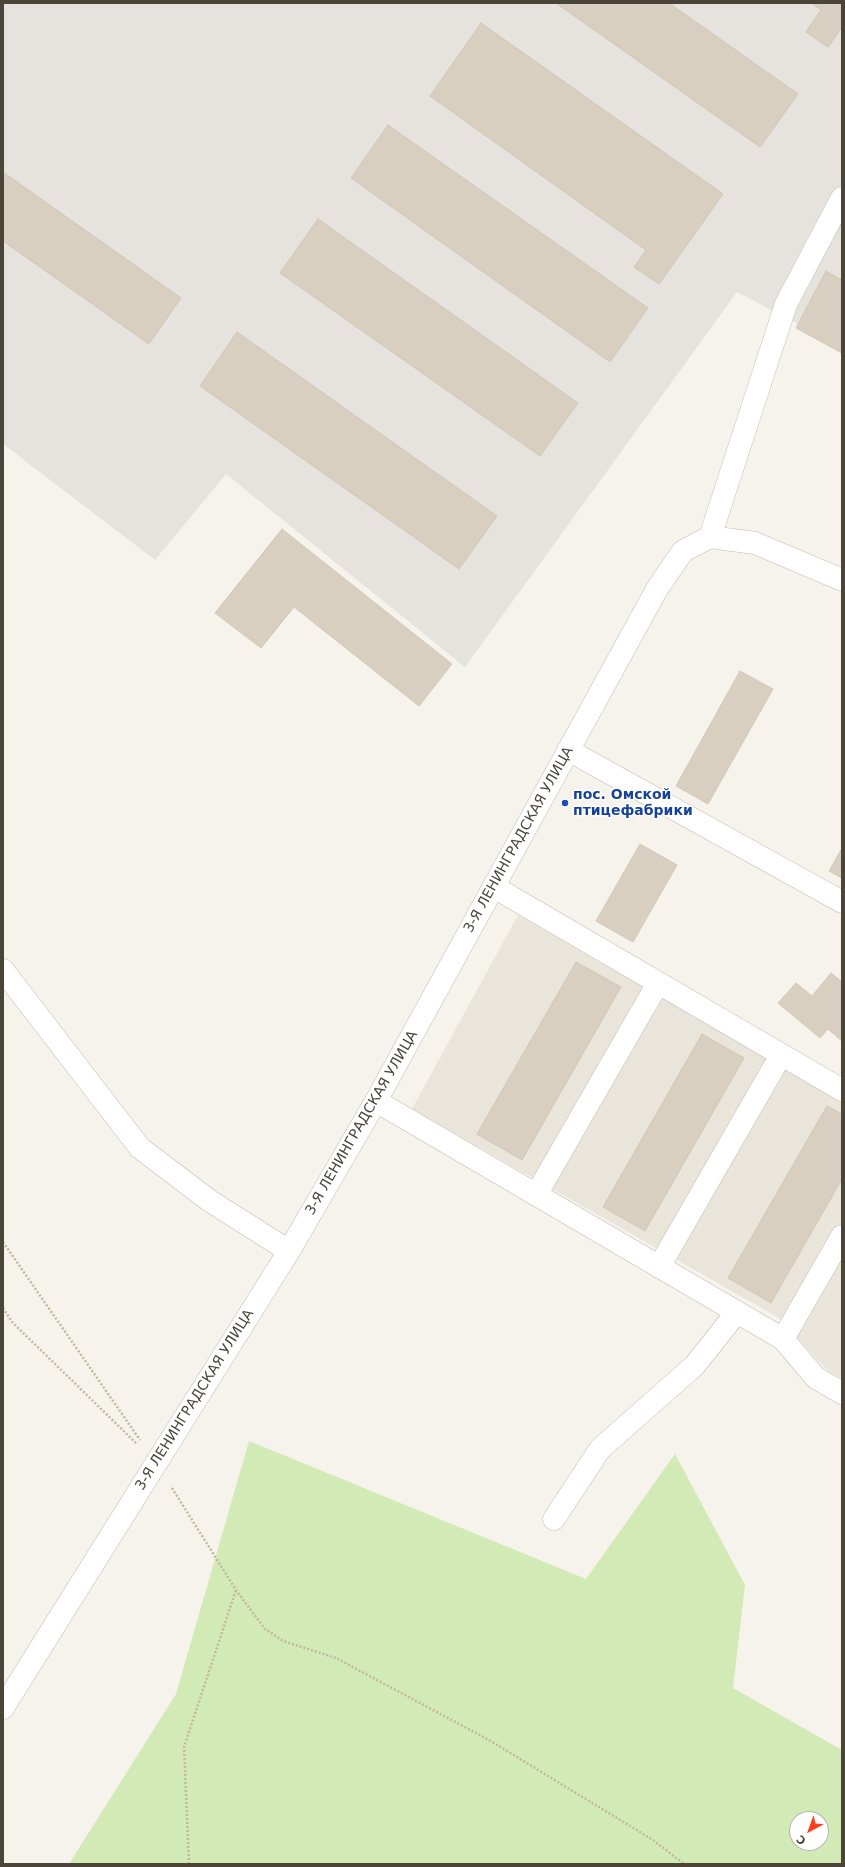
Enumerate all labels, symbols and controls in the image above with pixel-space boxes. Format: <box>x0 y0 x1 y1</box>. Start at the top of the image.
street label: 3-Я ЛЕНИНГРАДСКАЯ УЛИЦА <box>461 744 577 936</box>
place label: пос. Омской птицефабрики <box>573 787 693 820</box>
marker: пос. Омской птицефабрики <box>560 798 570 808</box>
street label: 3-Я ЛЕНИНГРАДСКАЯ УЛИЦА <box>302 1028 422 1218</box>
street label: 3-Я ЛЕНИНГРАДСКАЯ УЛИЦА <box>132 1307 258 1493</box>
north arrow <box>789 1811 829 1851</box>
text: С <box>794 1832 809 1847</box>

